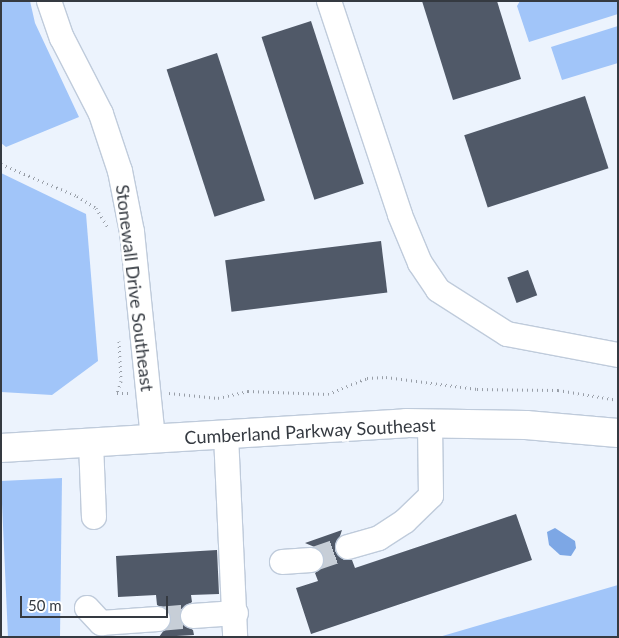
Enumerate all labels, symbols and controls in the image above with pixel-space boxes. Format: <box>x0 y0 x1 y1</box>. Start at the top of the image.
street label: Stonewall Drive Southeast <box>112 183 158 393</box>
street label: Cumberland Parkway Southeast <box>184 414 436 448</box>
scale bar <box>22 586 170 618</box>
text: 50 m <box>28 596 62 614</box>

